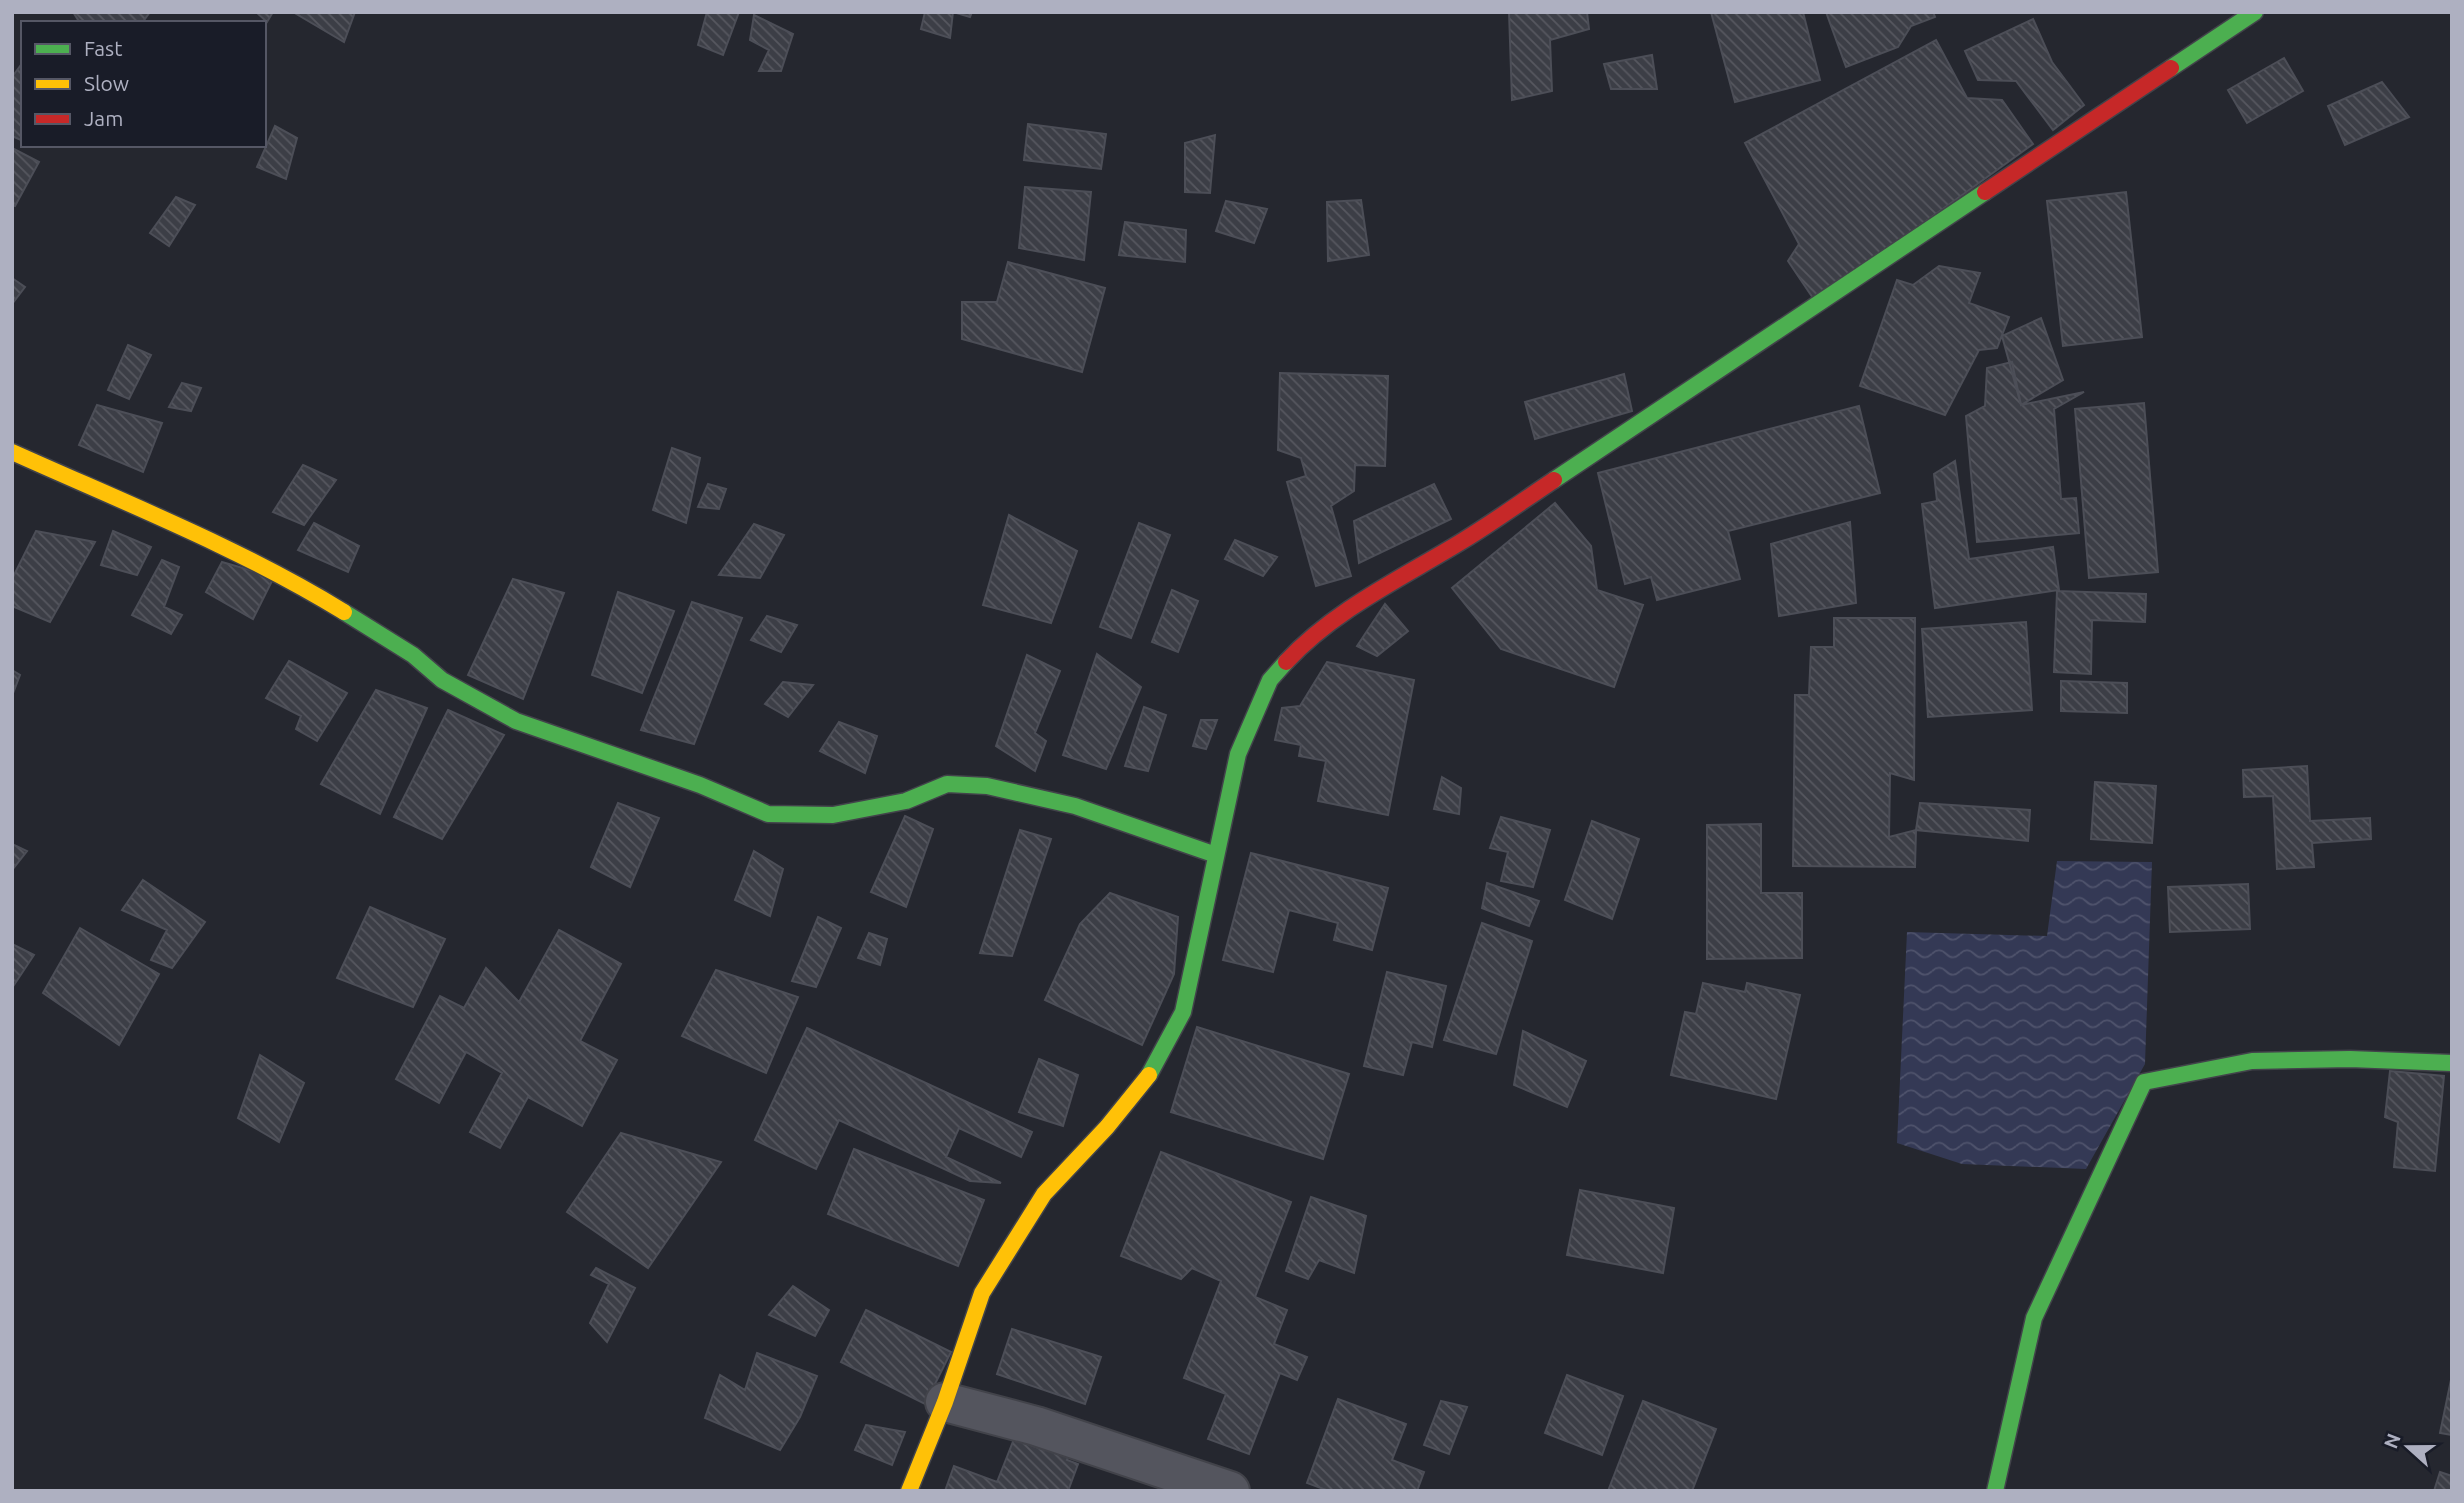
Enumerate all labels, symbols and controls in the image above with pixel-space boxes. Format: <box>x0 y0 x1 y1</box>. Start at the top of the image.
legend <box>21 21 266 147</box>
text: Fast <box>84 36 122 60</box>
text: Slow <box>84 71 129 95</box>
text: Jam <box>84 106 123 130</box>
north arrow <box>2373 1412 2443 1482</box>
text: N <box>2379 1430 2405 1451</box>

